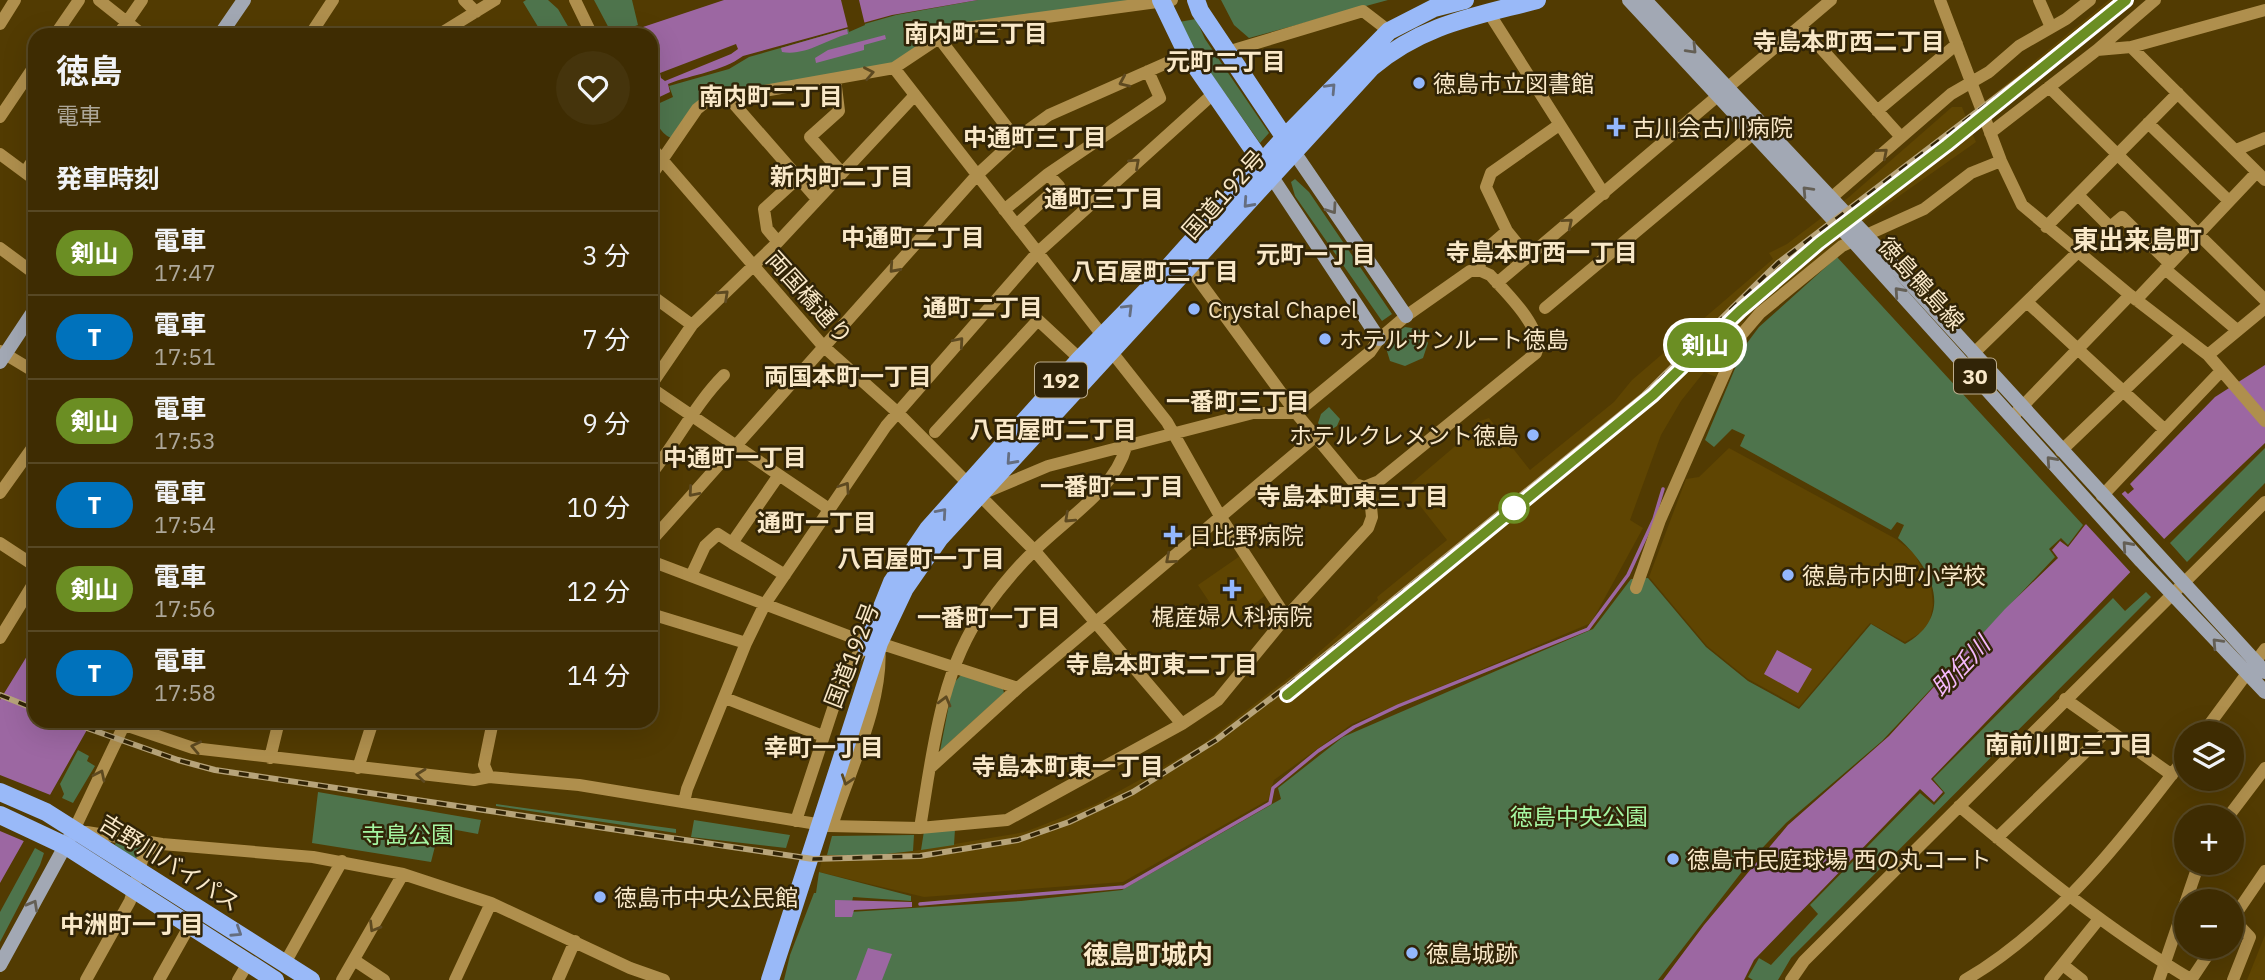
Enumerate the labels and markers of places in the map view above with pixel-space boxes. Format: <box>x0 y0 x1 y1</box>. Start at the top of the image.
place label: 徳島市立図書館 <box>1433 68 1594 98</box>
marker: 徳島市立図書館 <box>1411 75 1427 91</box>
place label: 古川会古川病院 <box>1632 112 1793 142</box>
marker: 古川会古川病院 <box>1606 117 1626 137</box>
place label: Crystal Chapel <box>1208 294 1357 324</box>
marker: Crystal Chapel <box>1186 301 1202 317</box>
place label: ホテルサンルート徳島 <box>1339 324 1569 354</box>
marker: ホテルサンルート徳島 <box>1317 331 1333 347</box>
place label: ホテルクレメント徳島 <box>1289 420 1519 450</box>
marker: ホテルクレメント徳島 <box>1525 427 1541 443</box>
unlabelled marker <box>1499 493 1529 523</box>
place label: 日比野病院 <box>1189 520 1304 550</box>
marker: 日比野病院 <box>1163 525 1183 545</box>
place label: 徳島市内町小学校 <box>1802 560 1986 590</box>
marker: 徳島市内町小学校 <box>1780 567 1796 583</box>
marker: 梶産婦人科病院 <box>1222 579 1242 599</box>
place label: 梶産婦人科病院 <box>1152 601 1313 631</box>
place label: 徳島市民庭球場 西の丸コート <box>1687 844 1991 874</box>
marker: 徳島市民庭球場 西の丸コート <box>1665 851 1681 867</box>
place label: 徳島市中央公民館 <box>614 882 798 912</box>
marker: 徳島市中央公民館 <box>592 889 608 905</box>
place label: 徳島城跡 <box>1426 938 1518 968</box>
marker: 徳島城跡 <box>1404 945 1420 961</box>

